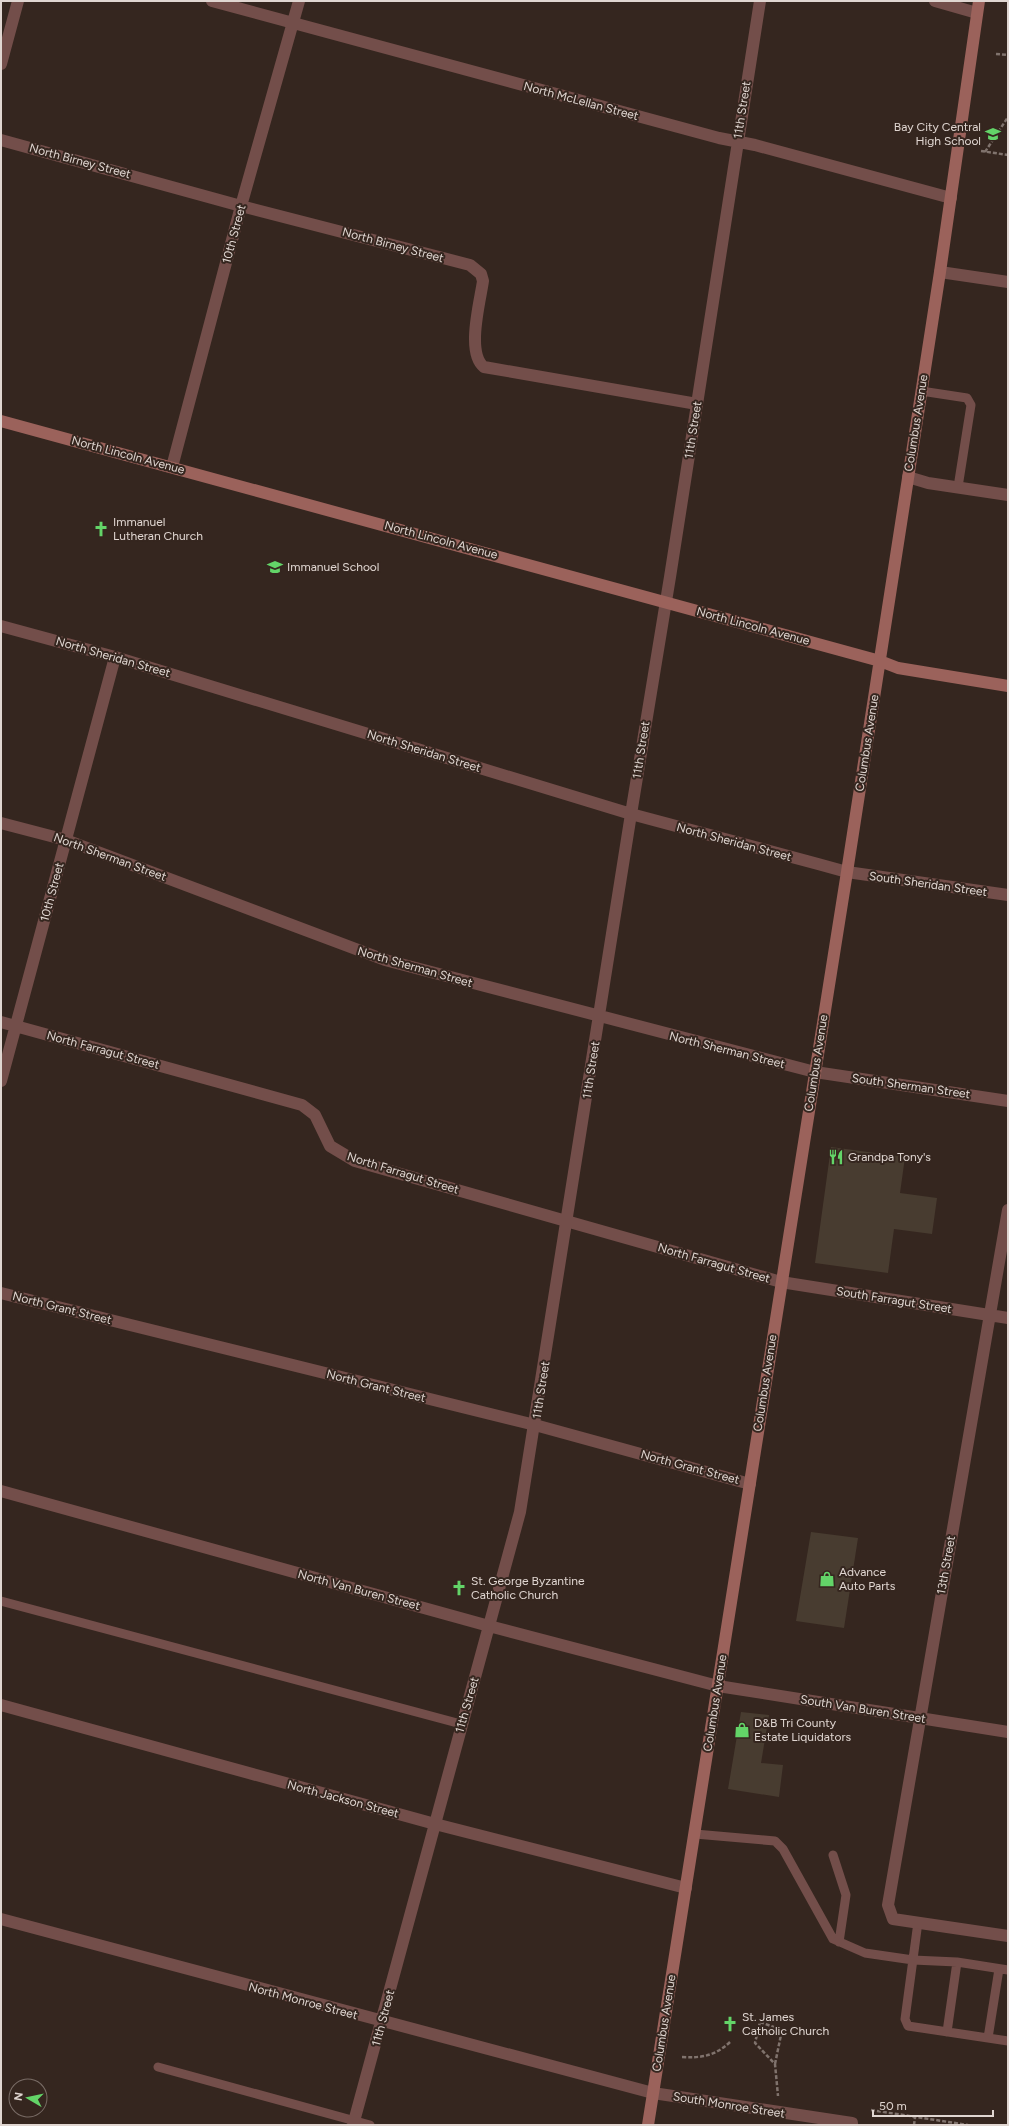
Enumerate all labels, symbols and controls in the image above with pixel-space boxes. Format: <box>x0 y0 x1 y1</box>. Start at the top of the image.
street label: North McLellan Street <box>522 79 641 123</box>
street label: 11th Street <box>731 80 753 140</box>
place label: Bay City Central High School <box>894 120 981 148</box>
school or university icon: Bay City Central High School <box>984 125 1002 143</box>
street label: North Birney Street <box>28 141 133 181</box>
street label: 10th Street <box>219 203 249 265</box>
street label: North Birney Street <box>341 225 446 265</box>
street label: Columbus Avenue <box>901 373 931 473</box>
street label: 11th Street <box>682 400 704 460</box>
street label: North Lincoln Avenue <box>70 433 187 477</box>
place label: Immanuel Lutheran Church <box>113 515 203 543</box>
street label: North Lincoln Avenue <box>383 518 500 562</box>
church icon: Immanuel Lutheran Church <box>92 520 110 538</box>
school or university icon: Immanuel School <box>266 558 284 576</box>
place label: Immanuel School <box>287 560 379 574</box>
street label: North Lincoln Avenue <box>695 604 812 648</box>
street label: North Sheridan Street <box>54 634 172 680</box>
street label: Columbus Avenue <box>852 693 882 793</box>
street label: 11th Street <box>630 720 652 780</box>
street label: North Sheridan Street <box>365 727 483 775</box>
street label: North Sheridan Street <box>675 820 793 864</box>
street label: North Sherman Street <box>52 830 169 884</box>
street label: 10th Street <box>37 861 67 923</box>
street label: South Sheridan Street <box>868 869 988 899</box>
street label: North Sherman Street <box>356 944 474 990</box>
street label: Columbus Avenue <box>801 1013 831 1113</box>
street label: North Farragut Street <box>45 1028 161 1072</box>
street label: North Sherman Street <box>668 1029 787 1071</box>
street label: 11th Street <box>580 1040 602 1100</box>
street label: South Sherman Street <box>851 1071 972 1101</box>
restaurant icon: Grandpa Tony's <box>827 1148 845 1166</box>
street label: North Farragut Street <box>345 1149 461 1197</box>
place label: Grandpa Tony's <box>848 1150 931 1164</box>
street label: North Farragut Street <box>656 1240 772 1286</box>
street label: South Farragut Street <box>835 1284 953 1316</box>
street label: North Grant Street <box>11 1289 113 1327</box>
street label: Columbus Avenue <box>750 1333 780 1433</box>
street label: 11th Street <box>530 1360 552 1420</box>
street label: North Grant Street <box>325 1367 427 1405</box>
street label: North Grant Street <box>639 1447 741 1487</box>
street label: 13th Street <box>934 1534 958 1595</box>
place label: Advance Auto Parts <box>839 1565 896 1593</box>
street label: North Van Buren Street <box>296 1567 422 1613</box>
shop icon: Advance Auto Parts <box>818 1570 836 1588</box>
place label: St. George Byzantine Catholic Church <box>471 1574 585 1602</box>
church icon: St. George Byzantine Catholic Church <box>450 1579 468 1597</box>
street label: Columbus Avenue <box>700 1653 730 1753</box>
street label: 11th Street <box>452 1675 482 1735</box>
street label: South Van Buren Street <box>799 1692 927 1726</box>
place label: D&B Tri County Estate Liquidators <box>754 1716 851 1744</box>
shop icon: D&B Tri County Estate Liquidators <box>733 1721 751 1739</box>
street label: North Jackson Street <box>286 1777 401 1821</box>
street label: Columbus Avenue <box>649 1973 679 2073</box>
street label: North Monroe Street <box>247 1980 360 2022</box>
street label: 11th Street <box>369 1988 397 2048</box>
place label: St. James Catholic Church <box>742 2010 829 2038</box>
church icon: St. James Catholic Church <box>721 2015 739 2033</box>
north arrow <box>8 2078 48 2118</box>
street label: South Monroe Street <box>672 2089 786 2121</box>
text: N <box>12 2091 26 2102</box>
scale bar <box>873 2092 993 2118</box>
text: 50 m <box>879 2099 907 2113</box>

